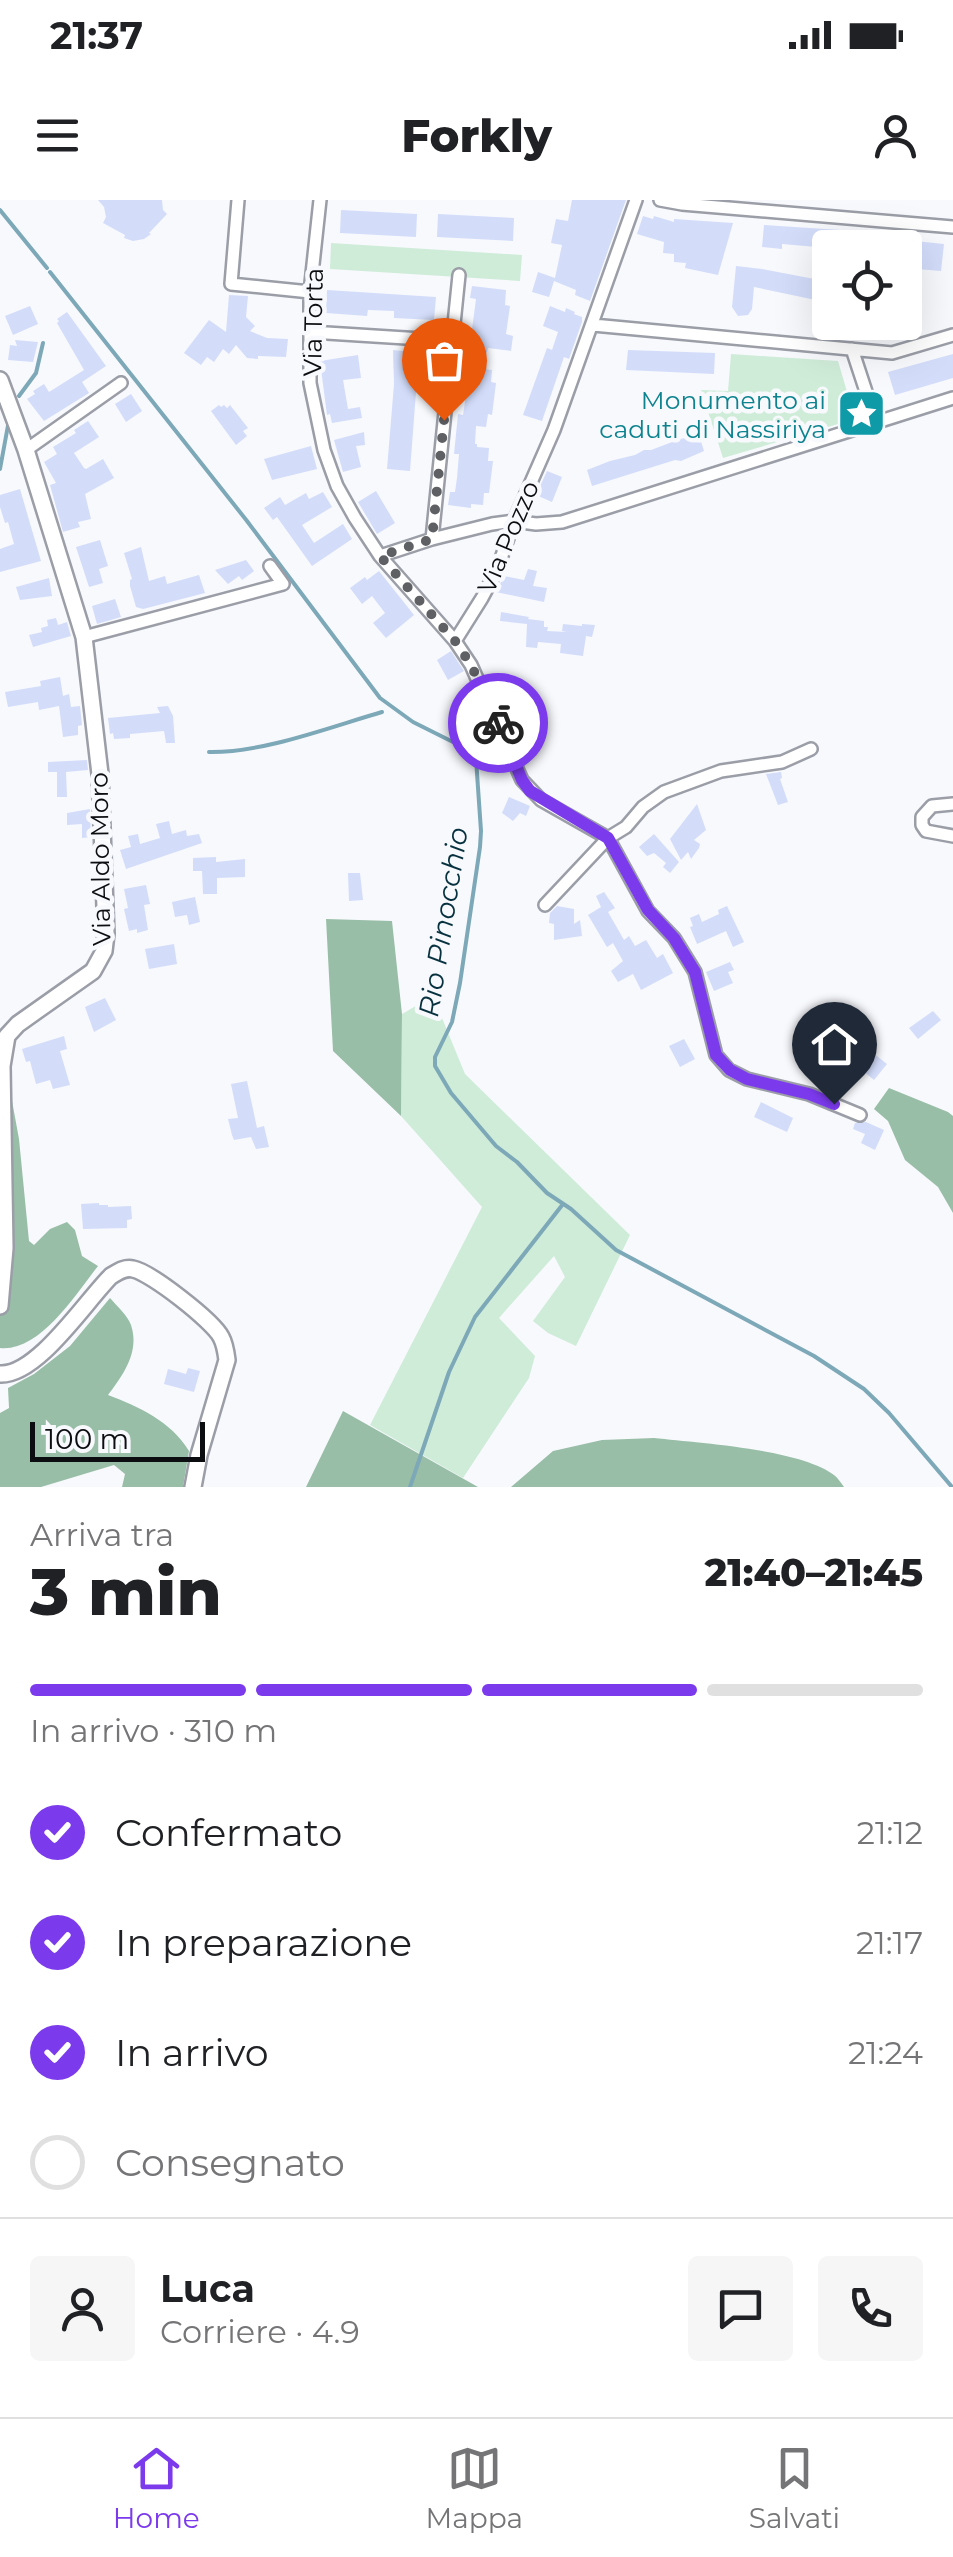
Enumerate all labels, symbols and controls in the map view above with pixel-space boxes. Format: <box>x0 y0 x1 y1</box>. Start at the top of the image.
text: 21:37 <box>50 12 143 59</box>
icon: menu <box>30 108 85 163</box>
text: Forkly <box>401 108 552 163</box>
icon: person <box>868 108 923 163</box>
map controls <box>812 230 922 340</box>
button: locate <box>812 230 922 340</box>
street label: Via Torta <box>297 267 329 377</box>
pin <box>402 318 487 421</box>
icon: bag <box>417 333 472 388</box>
place label: Monumento ai caduti di Nassiriya <box>599 385 826 444</box>
place icon: Monumento ai caduti di Nassiriya <box>835 388 887 440</box>
street label: Via Pozzo <box>471 476 545 598</box>
courier <box>448 673 548 773</box>
icon: bike <box>471 696 526 751</box>
street label: Via Aldo Moro <box>83 772 117 946</box>
water label: Rio Pinocchio <box>411 825 475 1019</box>
pin <box>792 1002 877 1105</box>
icon: home <box>807 1017 862 1072</box>
scale bar <box>30 1417 205 1462</box>
text: 100 m <box>45 1422 129 1456</box>
text: Arriva tra <box>30 1515 174 1554</box>
text: 21:40–21:45 <box>705 1549 923 1596</box>
text: 3 min <box>30 1552 222 1631</box>
text: In arrivo · 310 m <box>30 1711 277 1750</box>
icon: check <box>30 1805 85 1860</box>
text: Confermato <box>115 1809 342 1856</box>
text: 21:12 <box>857 1813 923 1852</box>
icon: check <box>30 1915 85 1970</box>
text: In preparazione <box>115 1919 412 1966</box>
text: 21:17 <box>856 1923 923 1962</box>
icon: check <box>30 2025 85 2080</box>
text: In arrivo <box>115 2029 269 2076</box>
text: 21:24 <box>848 2033 923 2072</box>
text: Consegnato <box>115 2139 345 2186</box>
button: person <box>30 2256 135 2361</box>
button: chat <box>688 2256 793 2361</box>
button: phone <box>818 2256 923 2361</box>
text: Luca <box>160 2265 255 2312</box>
text: Corriere · 4.9 <box>160 2312 360 2351</box>
tab: Home <box>113 2441 200 2535</box>
tab: Mappa <box>425 2441 523 2535</box>
tab: Salvati <box>749 2441 840 2535</box>

